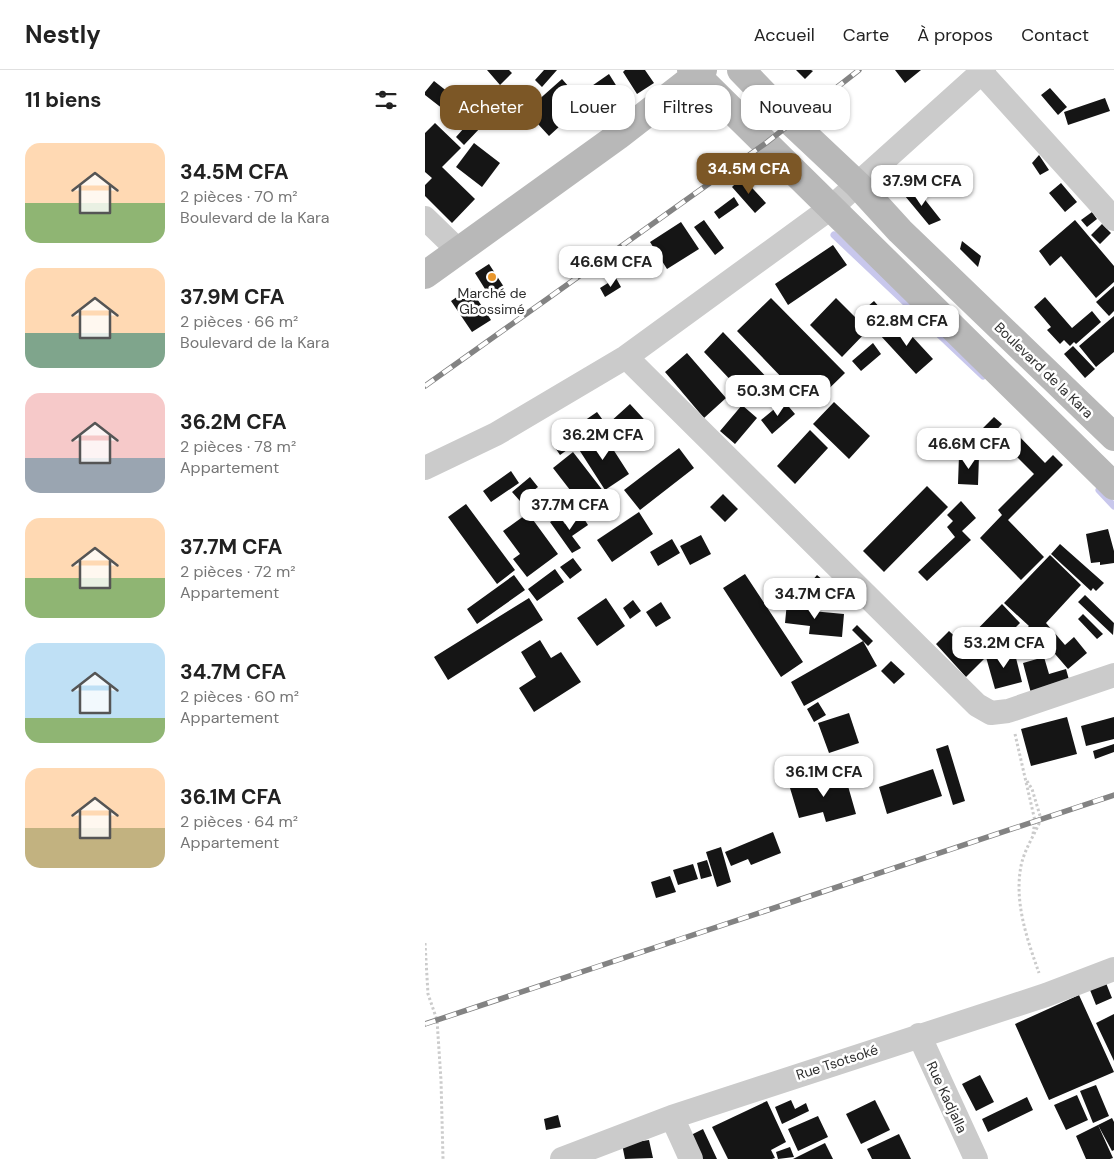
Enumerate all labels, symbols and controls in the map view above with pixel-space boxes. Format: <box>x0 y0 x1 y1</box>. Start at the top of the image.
text: Nestly <box>25 19 101 50</box>
text: Accueil <box>754 23 815 47</box>
text: Carte <box>843 23 889 47</box>
text: À propos <box>917 23 993 47</box>
text: Contact <box>1021 23 1089 47</box>
chip: Acheter <box>440 85 542 130</box>
chip: Louer <box>552 85 635 130</box>
chip: Filtres <box>645 85 731 130</box>
chip: Nouveau <box>741 85 850 130</box>
text: 11 biens <box>25 86 102 114</box>
icon: filters <box>372 86 400 114</box>
pin: 34.5M CFA <box>692 152 806 195</box>
text: 34.5M CFA <box>180 158 289 186</box>
text: 34.5M CFA <box>708 158 790 179</box>
icon: home <box>65 163 125 223</box>
pin: 37.9M CFA <box>865 164 979 207</box>
text: 37.9M CFA <box>882 170 962 191</box>
text: 2 pièces · 70 m² <box>180 186 297 207</box>
text: Boulevard de la Kara <box>180 207 330 228</box>
pin: 46.6M CFA <box>554 246 668 288</box>
text: 46.6M CFA <box>570 251 652 272</box>
marker: Marché de Gbossimé <box>486 271 498 283</box>
text: 37.9M CFA <box>180 283 285 311</box>
place label: Marché de Gbossimé <box>458 284 526 318</box>
icon: home <box>65 288 125 348</box>
pin: 62.8M CFA <box>850 304 964 347</box>
text: 62.8M CFA <box>866 310 948 331</box>
text: 2 pièces · 66 m² <box>180 311 298 332</box>
street label: Boulevard de la Kara <box>991 318 1097 422</box>
text: Boulevard de la Kara <box>180 332 330 353</box>
pin: 50.3M CFA <box>721 374 835 417</box>
text: 50.3M CFA <box>736 380 820 401</box>
text: 36.2M CFA <box>180 408 287 436</box>
icon: home <box>65 413 125 473</box>
pin: 36.2M CFA <box>546 418 660 461</box>
text: 36.2M CFA <box>562 424 644 445</box>
pin: 46.6M CFA <box>912 428 1026 470</box>
text: 46.6M CFA <box>928 433 1010 454</box>
text: 2 pièces · 78 m² <box>180 436 296 457</box>
text: Appartement <box>180 457 279 478</box>
pin: 37.7M CFA <box>513 488 627 531</box>
text: 37.7M CFA <box>531 494 609 515</box>
text: 37.7M CFA <box>180 533 282 561</box>
icon: home <box>65 538 125 598</box>
text: 2 pièces · 72 m² <box>180 561 296 582</box>
pin: 34.7M CFA <box>758 578 872 620</box>
text: Appartement <box>180 582 279 603</box>
text: 34.7M CFA <box>775 583 855 604</box>
pin: 53.2M CFA <box>947 626 1061 669</box>
text: 53.2M CFA <box>963 632 1045 653</box>
text: 34.7M CFA <box>180 658 286 686</box>
icon: home <box>65 663 125 723</box>
text: 2 pièces · 60 m² <box>180 686 299 707</box>
text: Appartement <box>180 707 279 728</box>
pin: 36.1M CFA <box>767 756 881 798</box>
text: 36.1M CFA <box>785 761 863 782</box>
text: 36.1M CFA <box>180 783 282 811</box>
icon: home <box>65 788 125 848</box>
text: 2 pièces · 64 m² <box>180 811 298 832</box>
text: Appartement <box>180 832 279 853</box>
street label: Rue Tsotsoké <box>794 1040 880 1084</box>
street label: Rue Kadjalla <box>923 1058 971 1136</box>

